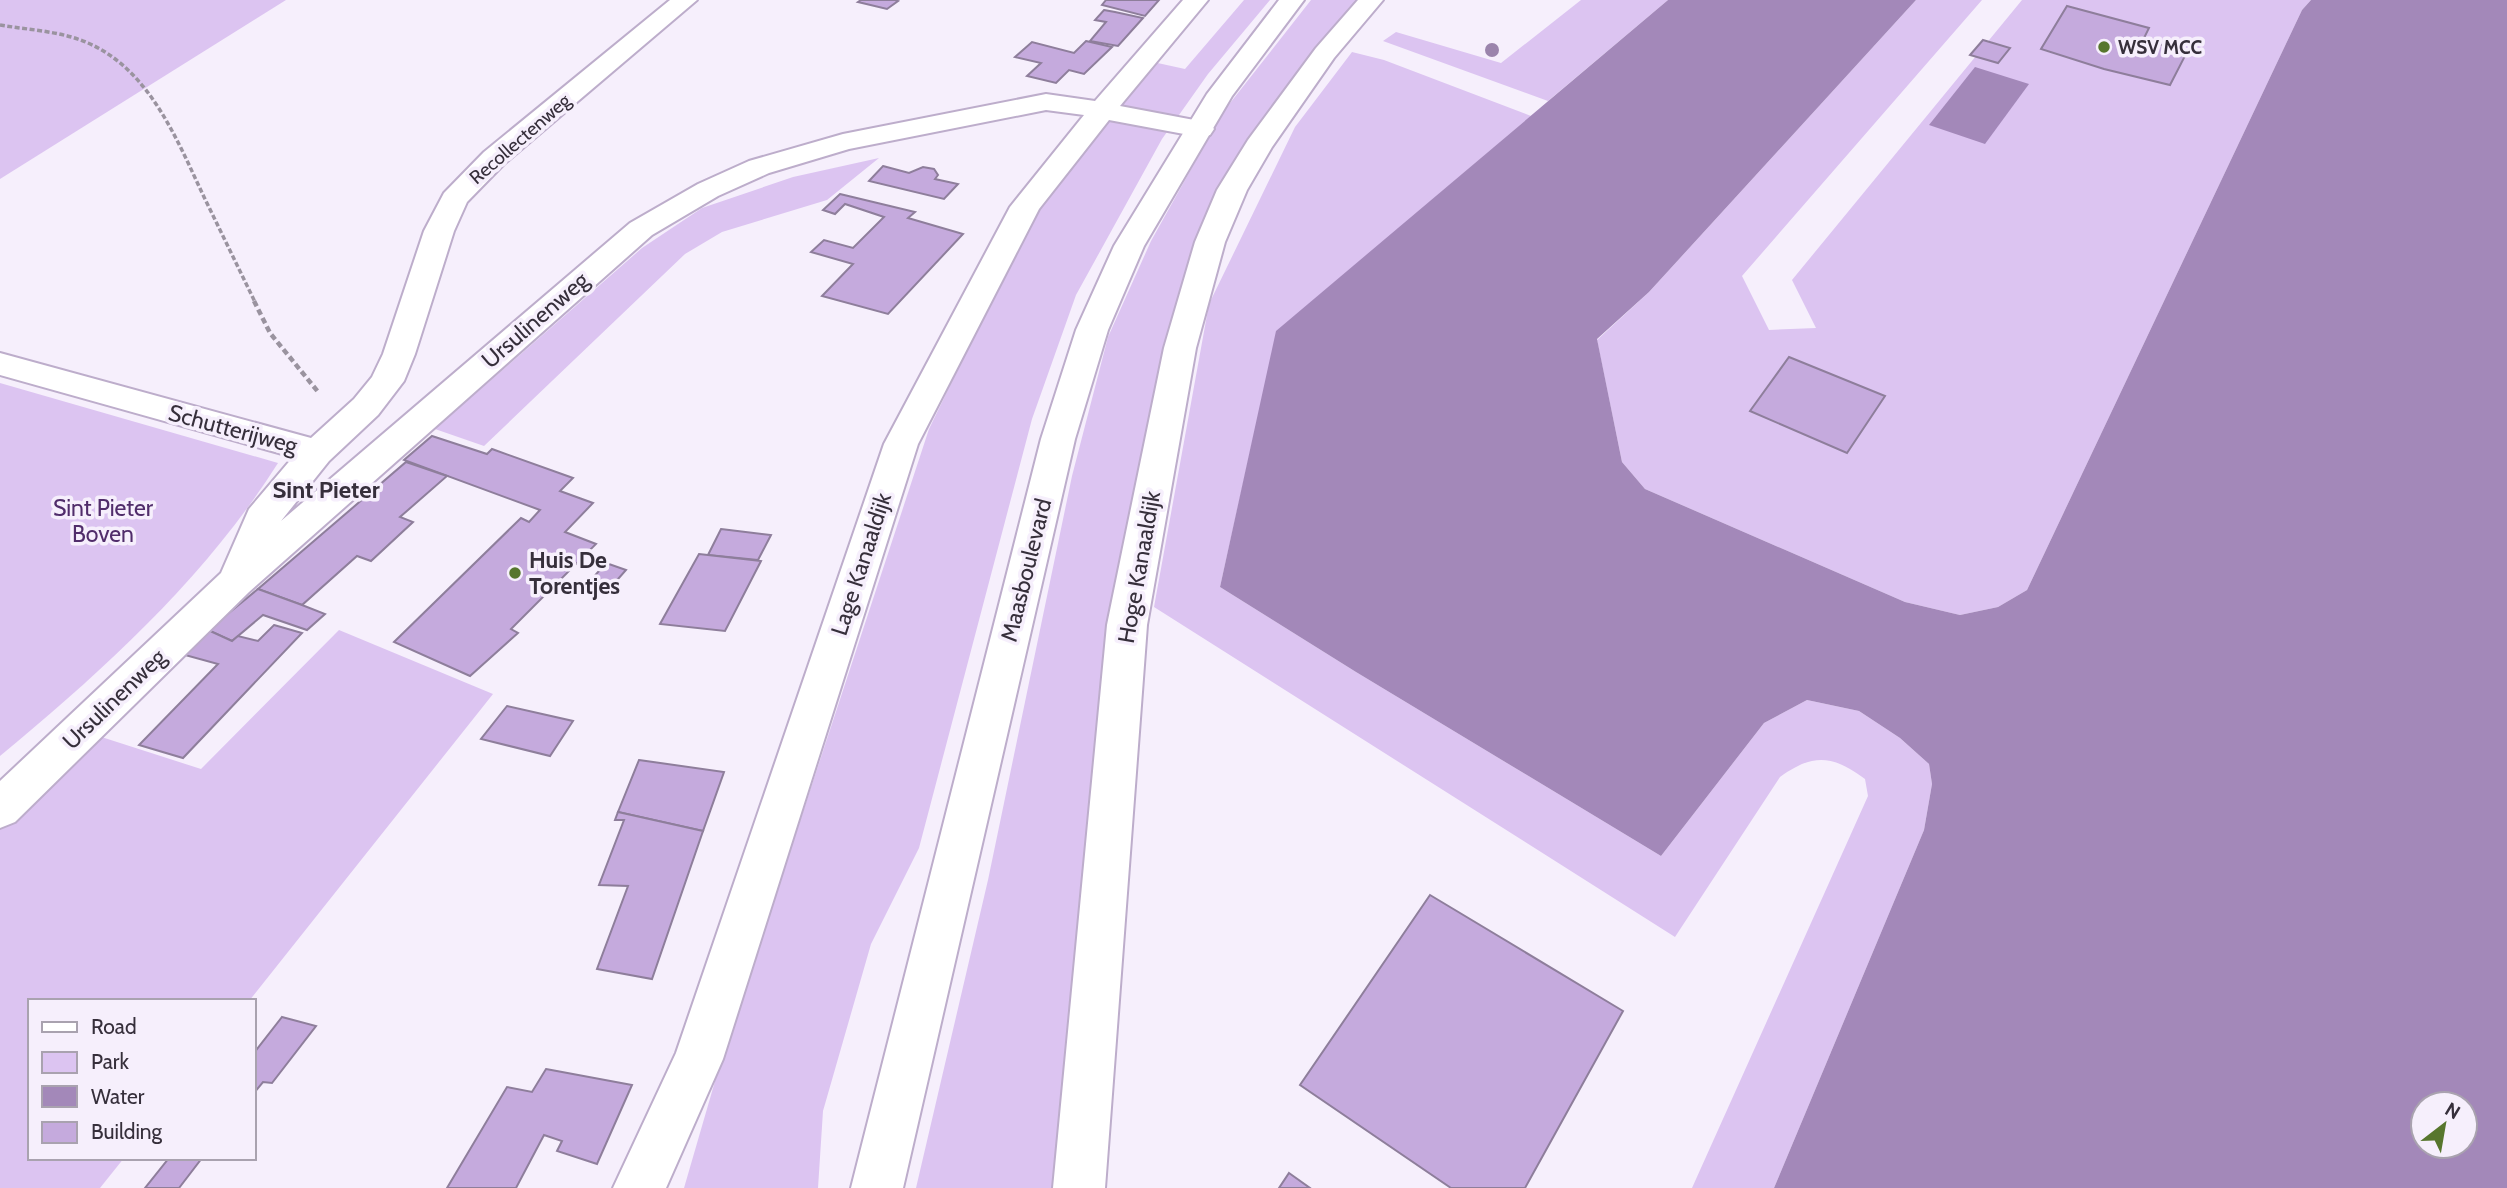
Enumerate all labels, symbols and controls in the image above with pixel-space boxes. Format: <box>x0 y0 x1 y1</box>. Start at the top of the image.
place label: WSV MCC <box>2118 36 2202 59</box>
marker: WSV MCC <box>2096 39 2112 55</box>
street label: Recollectenweg <box>465 89 576 189</box>
street label: Ursulinenweg <box>476 266 595 374</box>
street label: Schutterijweg <box>165 398 301 460</box>
district label: Sint Pieter <box>272 475 380 504</box>
street label: Hoge Kanaaldijk <box>1112 488 1166 645</box>
street label: Lage Kanaaldijk <box>825 489 897 639</box>
park label: Sint Pieter Boven <box>53 494 154 548</box>
street label: Maasboulevard <box>995 496 1057 644</box>
place label: Huis De Torentjes <box>529 546 620 600</box>
marker: Huis De Torentjes <box>507 565 523 581</box>
street label: Ursulinenweg <box>57 643 172 755</box>
legend <box>28 999 256 1160</box>
text: Road <box>91 1014 137 1039</box>
text: Park <box>91 1049 129 1074</box>
text: Water <box>91 1084 145 1109</box>
north arrow <box>2409 1090 2479 1160</box>
text: N <box>2441 1098 2464 1124</box>
text: Building <box>91 1119 163 1144</box>

